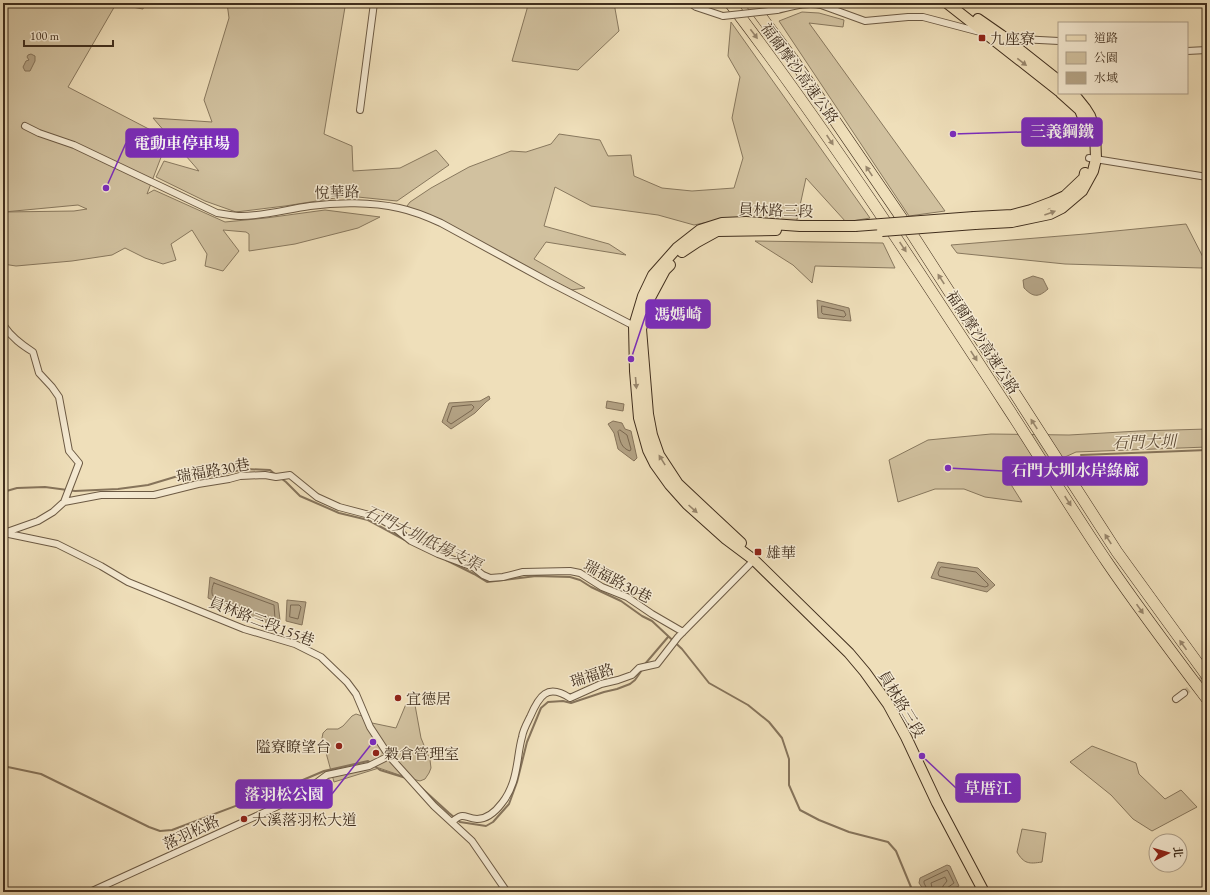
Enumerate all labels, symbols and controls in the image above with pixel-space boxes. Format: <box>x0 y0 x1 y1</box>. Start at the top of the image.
street label: 福爾摩沙高速公路 <box>757 19 843 127</box>
scale bar <box>24 22 113 48</box>
legend <box>1058 22 1188 94</box>
text: 100 m <box>30 28 60 44</box>
one-way arrow <box>750 29 758 39</box>
place label: 九座寮 <box>990 29 1035 48</box>
text: 道路 <box>1094 30 1118 46</box>
marker: 九座寮 <box>977 33 987 43</box>
text: 公園 <box>1094 50 1118 66</box>
one-way arrow <box>1016 57 1027 66</box>
text: 水域 <box>1094 70 1118 86</box>
callout: 三義鋼鐵 <box>1022 118 1102 146</box>
text: 三義鋼鐵 <box>1030 121 1094 142</box>
callout: 電動車停車場 <box>126 129 238 157</box>
text: 電動車停車場 <box>134 133 230 154</box>
one-way arrow <box>826 134 833 146</box>
one-way arrow <box>865 166 873 176</box>
street label: 悅華路 <box>314 182 360 202</box>
street label: 員林路三段 <box>738 199 814 221</box>
one-way arrow <box>1044 209 1056 215</box>
one-way arrow <box>899 242 907 253</box>
one-way arrow <box>937 274 945 284</box>
street label: 福爾摩沙高速公路 <box>942 286 1024 398</box>
callout: 馮媽崎 <box>646 300 710 328</box>
text: 馮媽崎 <box>654 304 702 325</box>
one-way arrow <box>970 351 978 361</box>
one-way arrow <box>633 377 640 389</box>
one-way arrow <box>1030 419 1038 429</box>
water label: 石門大圳 <box>1112 430 1179 454</box>
street label: 瑞福路30巷 <box>175 454 251 486</box>
one-way arrow <box>659 454 666 466</box>
callout: 石門大圳水岸綠廊 <box>1003 457 1147 485</box>
text: 石門大圳水岸綠廊 <box>1011 460 1139 481</box>
one-way arrow <box>1064 496 1072 506</box>
water label: 石門大圳低揚支渠 <box>361 501 487 576</box>
one-way arrow <box>688 505 698 514</box>
one-way arrow <box>1105 533 1112 545</box>
place label: 雄華 <box>766 543 796 562</box>
marker: 雄華 <box>753 547 763 557</box>
street label: 瑞福路30巷 <box>581 555 655 607</box>
street label: 員林路三段155巷 <box>206 592 318 650</box>
one-way arrow <box>1136 604 1144 615</box>
one-way arrow <box>1180 640 1188 650</box>
street label: 瑞福路 <box>568 659 616 691</box>
street label: 員林路三段 <box>875 667 929 741</box>
place label: 宜德居 <box>406 689 451 708</box>
marker: 宜德居 <box>393 693 403 703</box>
place label: 隘寮瞭望台 <box>256 737 331 756</box>
marker: 隘寮瞭望台 <box>334 741 344 751</box>
place label: 穀倉管理室 <box>384 744 459 763</box>
marker: 穀倉管理室 <box>371 748 381 758</box>
callout: 草厝江 <box>956 774 1020 802</box>
text: 草厝江 <box>964 778 1012 799</box>
callout: 落羽松公園 <box>236 780 332 808</box>
text: 落羽松公園 <box>244 784 324 805</box>
place label: 大溪落羽松大道 <box>252 810 357 829</box>
street label: 落羽松路 <box>160 811 222 853</box>
marker: 大溪落羽松大道 <box>239 814 249 824</box>
north arrow <box>1148 833 1188 873</box>
text: 北 <box>1170 846 1185 858</box>

